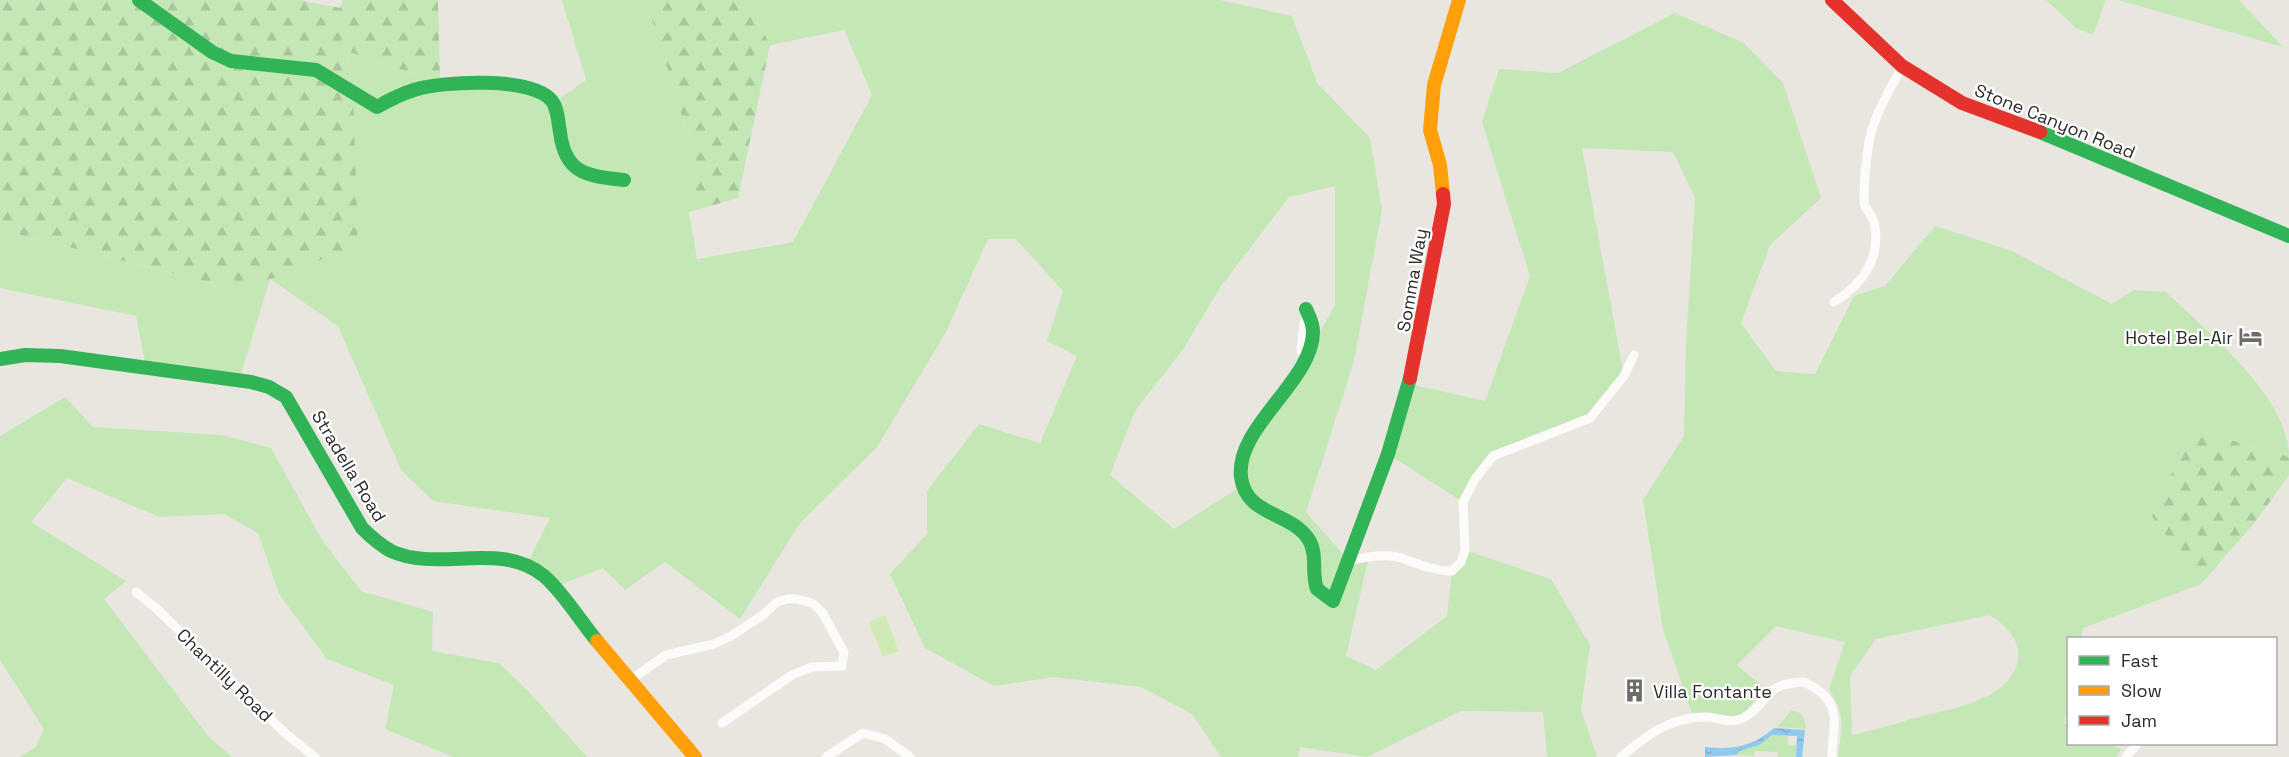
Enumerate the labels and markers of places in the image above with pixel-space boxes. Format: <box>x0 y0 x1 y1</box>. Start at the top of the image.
hotel icon: Hotel Bel-Air <box>2238 324 2264 350</box>
place label: Hotel Bel-Air <box>2125 326 2233 349</box>
building icon: Villa Fontante <box>1622 678 1648 704</box>
place label: Villa Fontante <box>1653 680 1772 703</box>

